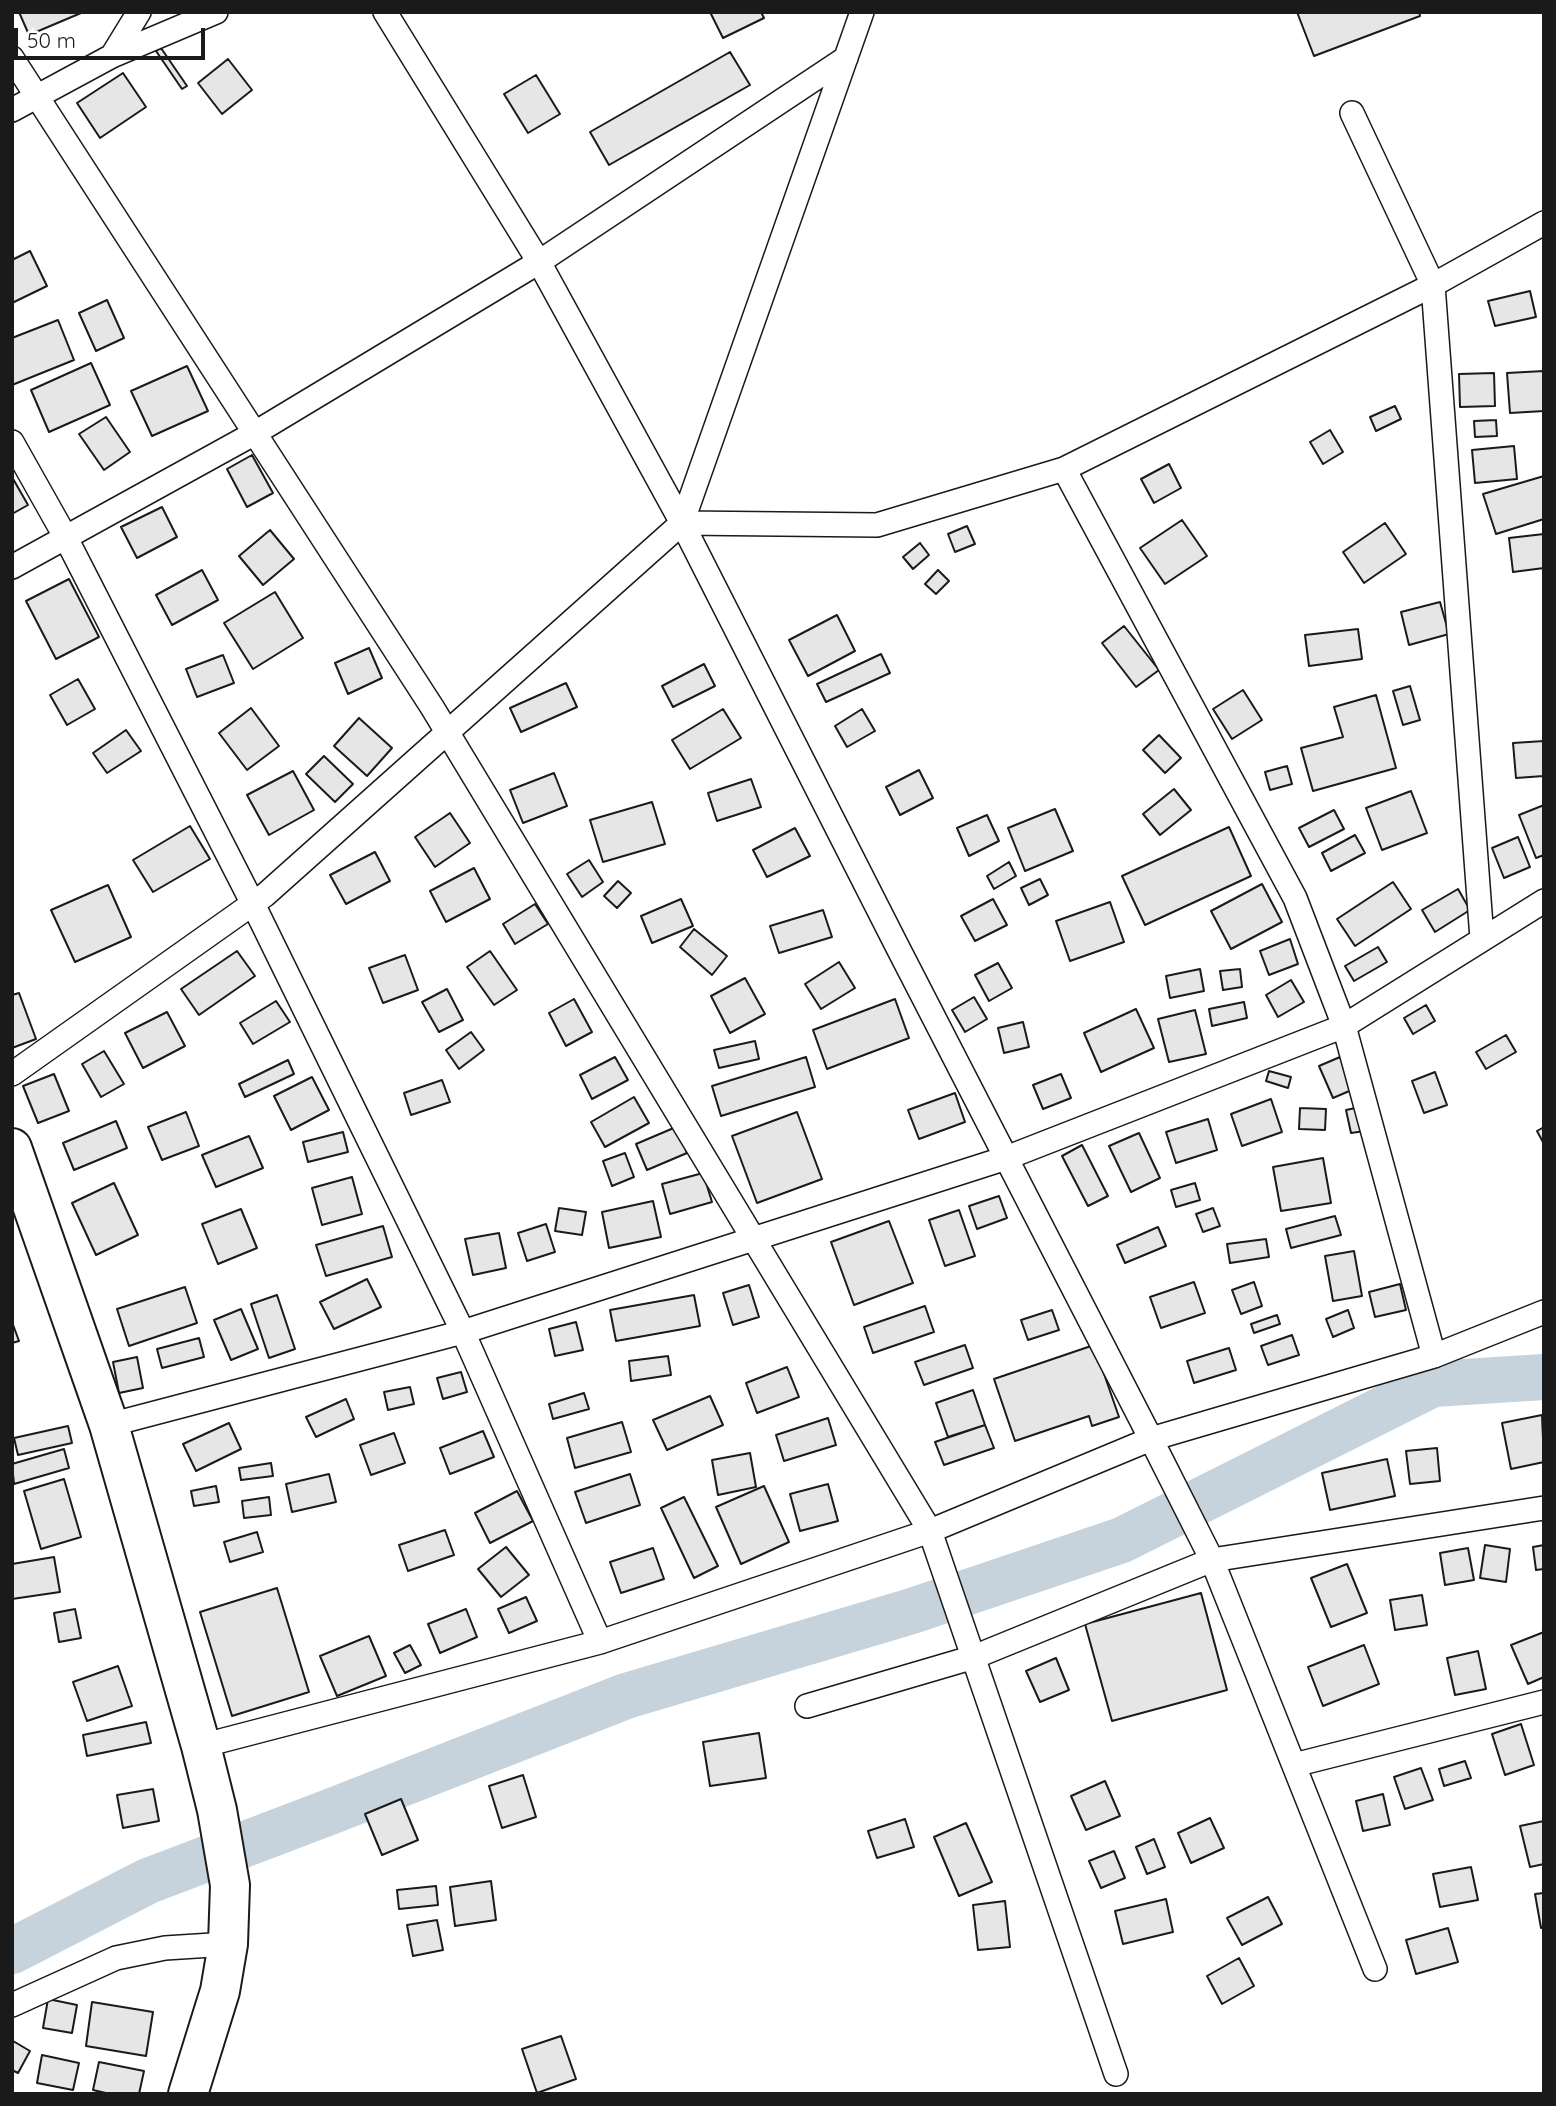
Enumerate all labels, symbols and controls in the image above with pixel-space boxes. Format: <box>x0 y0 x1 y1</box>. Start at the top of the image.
scale bar <box>18 14 208 58</box>
text: 50 m <box>27 27 76 53</box>

